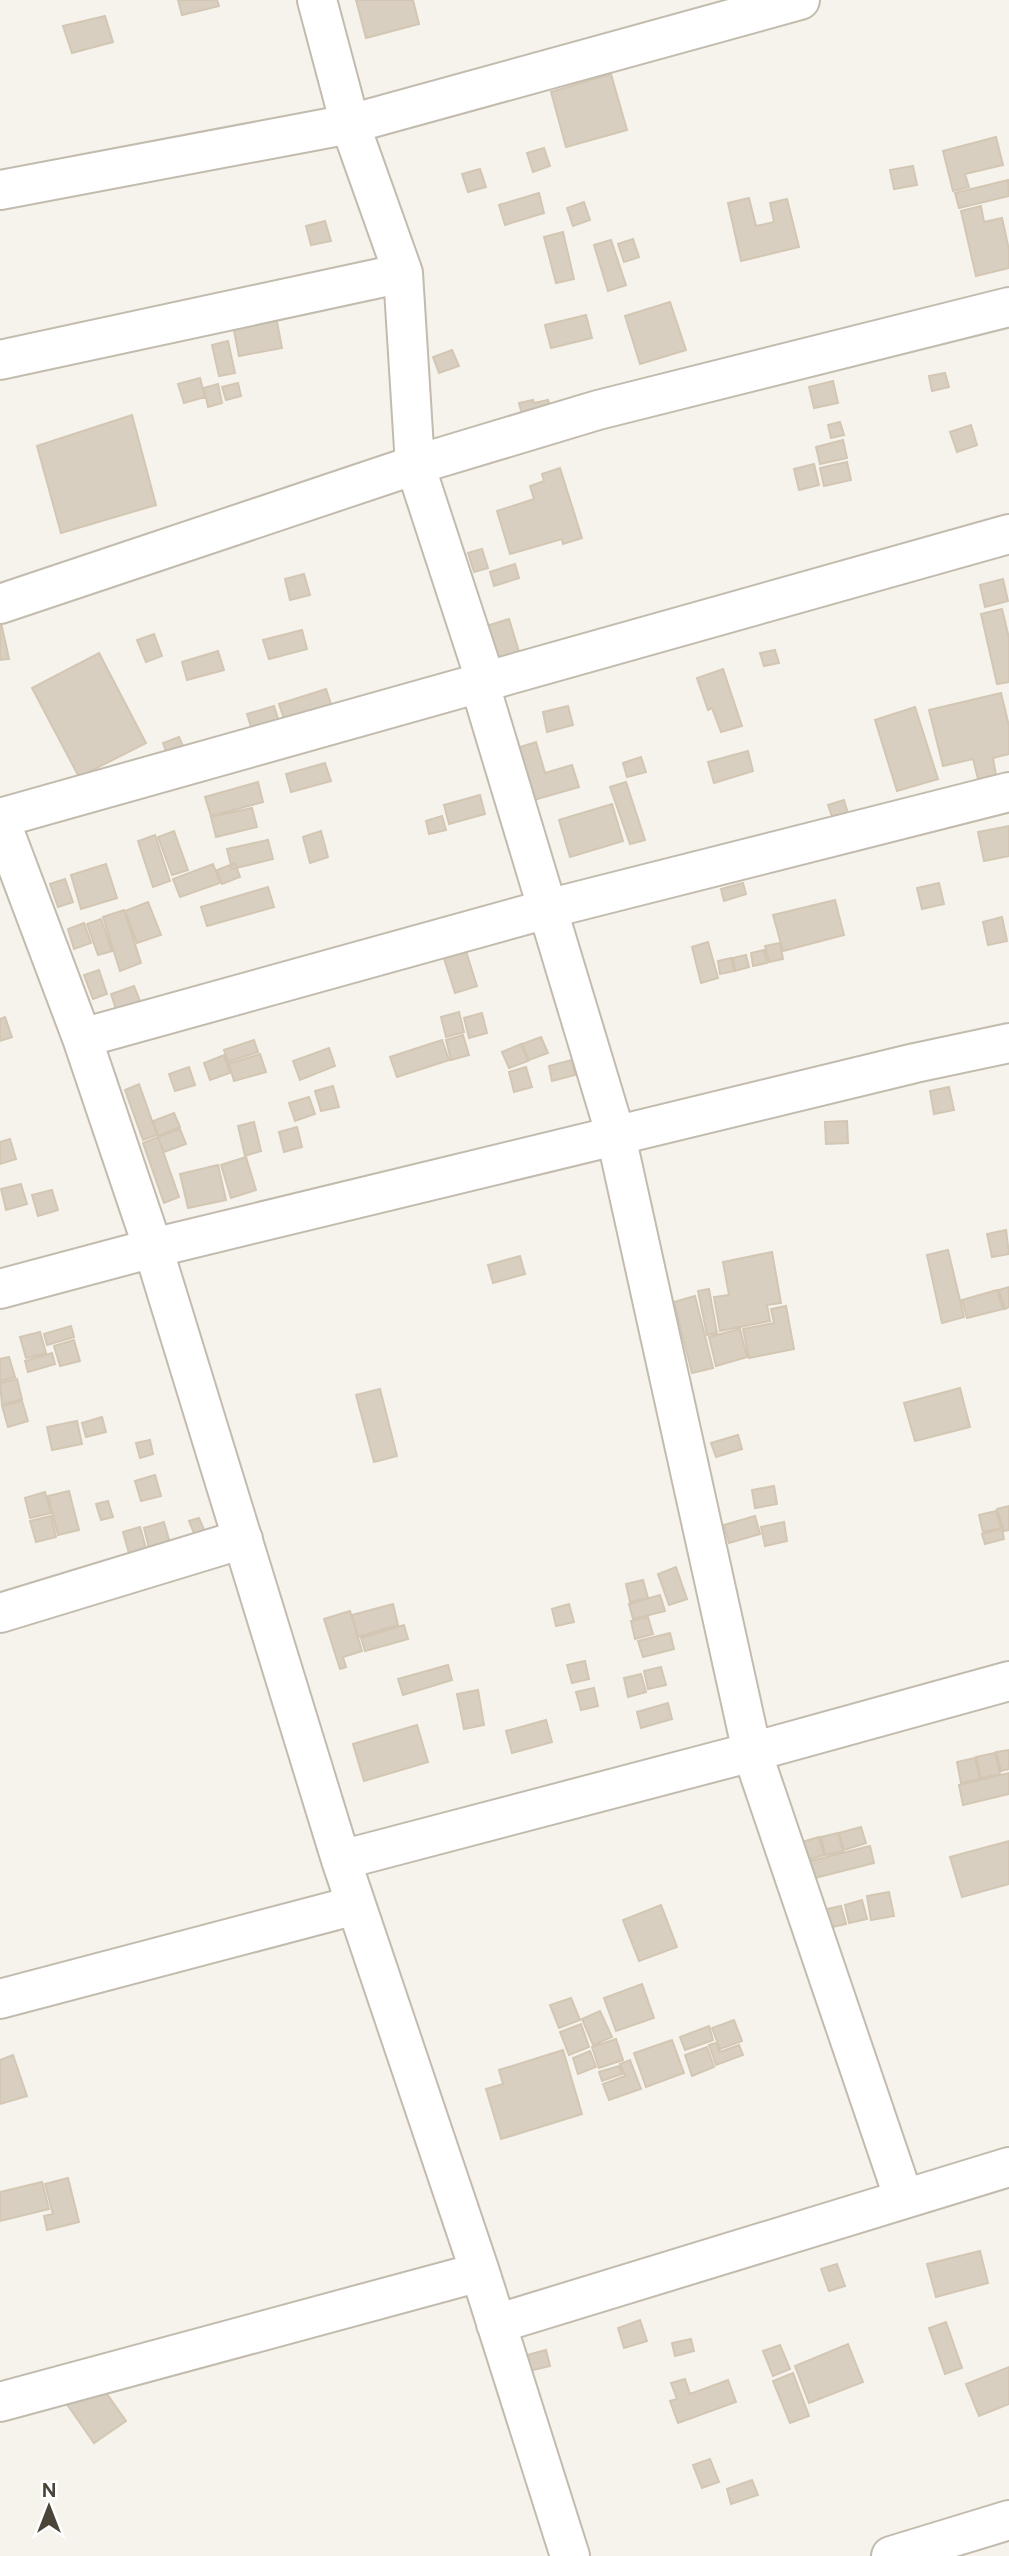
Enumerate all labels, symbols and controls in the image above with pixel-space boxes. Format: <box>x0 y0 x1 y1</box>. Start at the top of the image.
north arrow <box>14 2472 84 2542</box>
text: N <box>42 2479 56 2502</box>

